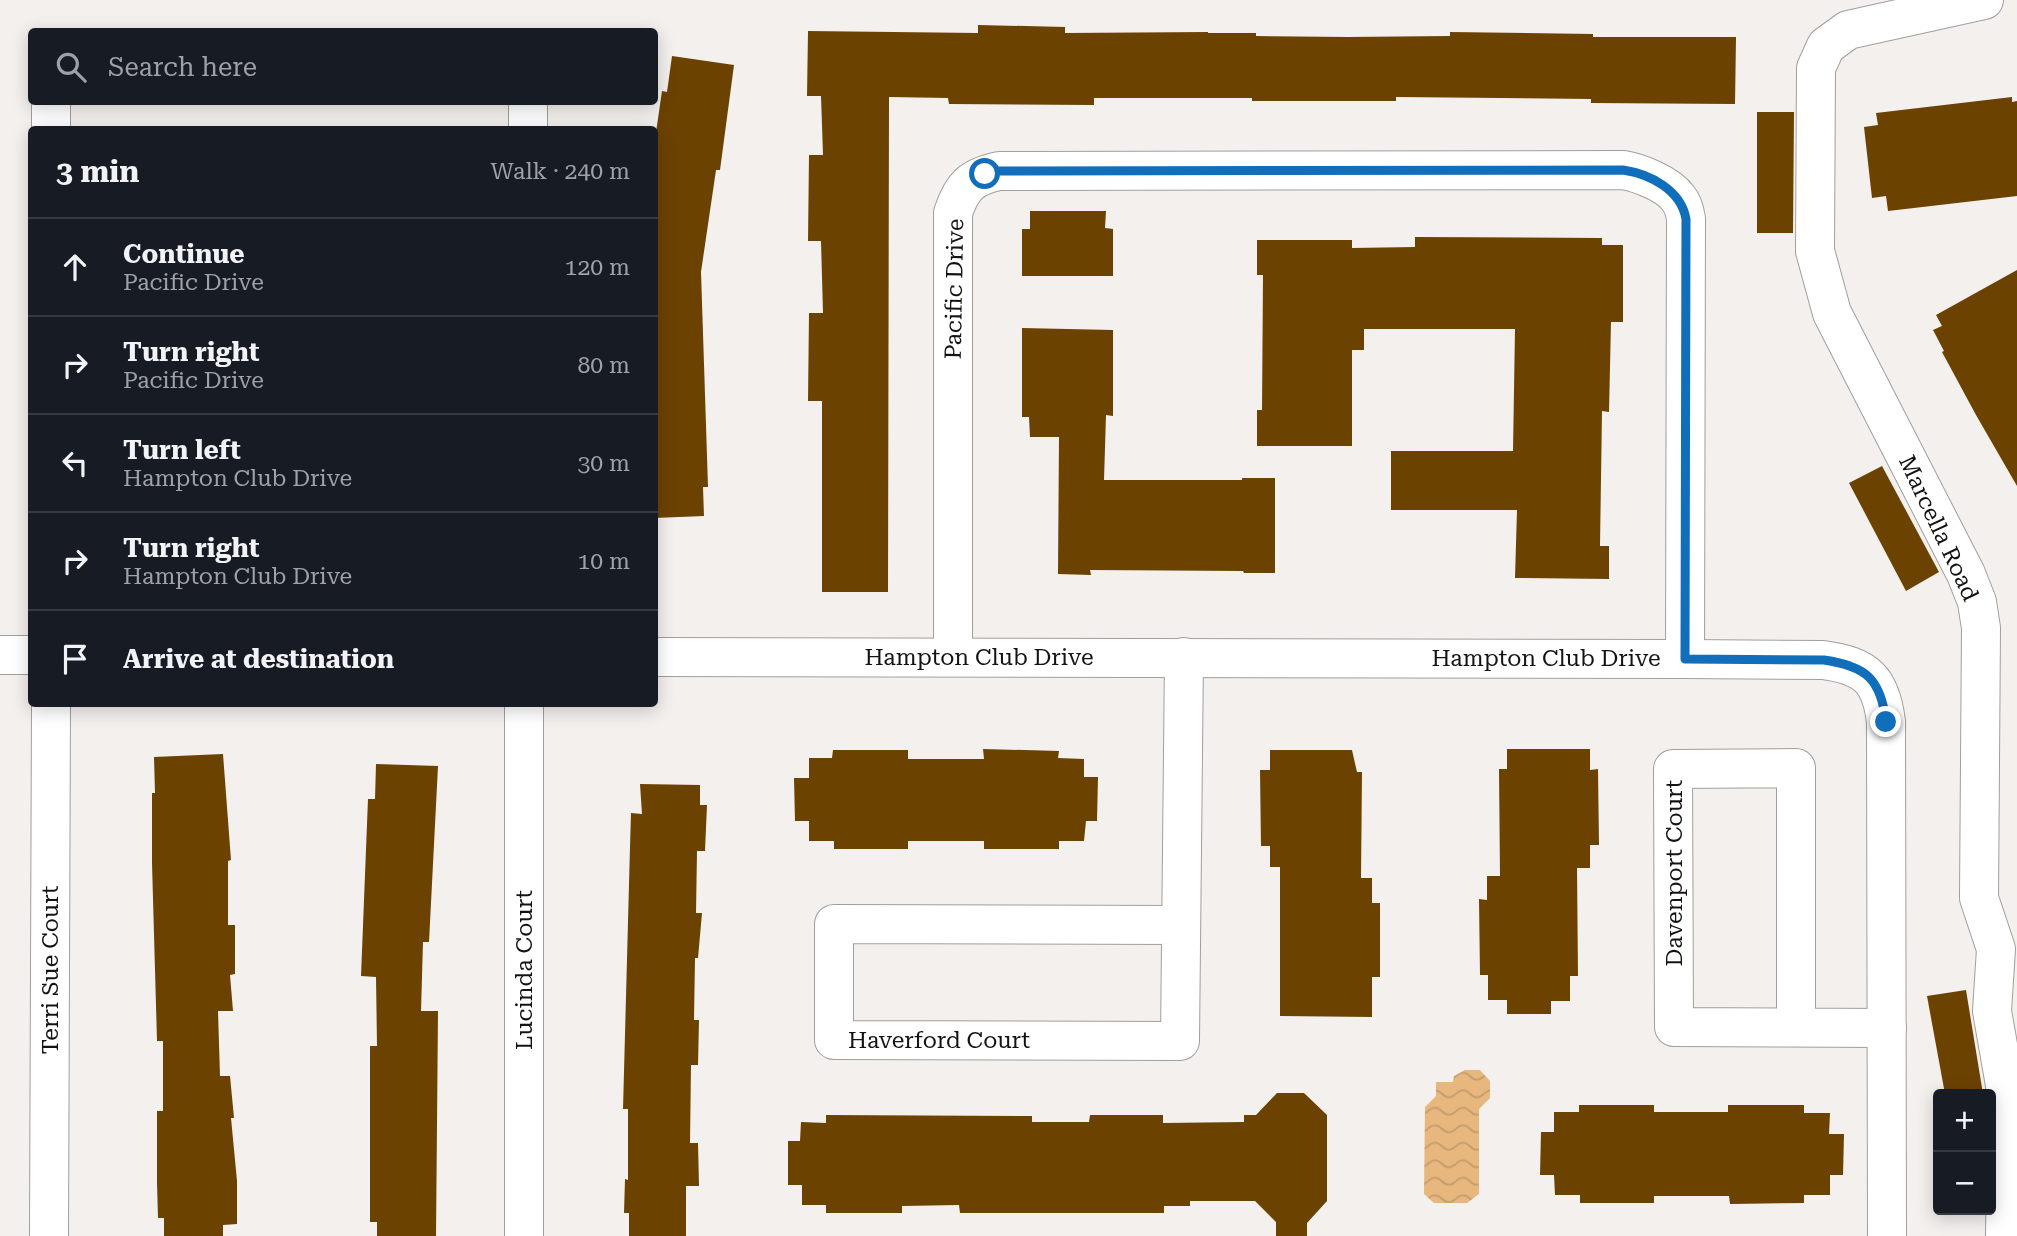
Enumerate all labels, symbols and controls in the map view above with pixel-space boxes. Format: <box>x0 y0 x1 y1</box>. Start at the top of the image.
search box <box>28 28 658 105</box>
icon: search <box>52 48 90 86</box>
text: Search here <box>108 52 257 82</box>
text: 3 min <box>56 154 139 189</box>
text: Walk · 240 m <box>491 158 630 185</box>
route start <box>969 158 1000 189</box>
street label: Pacific Drive <box>940 218 969 360</box>
text: Continue <box>123 239 245 269</box>
icon: ahead <box>56 248 94 286</box>
text: 120 m <box>565 254 630 281</box>
text: Pacific Drive <box>123 269 264 296</box>
text: Turn right <box>123 337 259 367</box>
icon: right <box>56 346 94 384</box>
text: 80 m <box>577 352 630 379</box>
text: Pacific Drive <box>123 367 264 394</box>
text: Turn left <box>123 435 241 465</box>
icon: left <box>56 444 94 482</box>
text: 30 m <box>577 450 630 477</box>
street label: Marcella Road <box>1893 451 1984 606</box>
text: Hampton Club Drive <box>123 465 352 492</box>
text: Turn right <box>123 533 259 563</box>
icon: right <box>56 542 94 580</box>
text: 10 m <box>577 548 630 575</box>
text: Hampton Club Drive <box>123 563 352 590</box>
icon: arrive <box>56 640 94 678</box>
text: Arrive at destination <box>123 644 394 674</box>
street label: Hampton Club Drive <box>864 644 1094 671</box>
street label: Hampton Club Drive <box>1431 645 1661 672</box>
route end <box>1870 706 1901 737</box>
street label: Davenport Court <box>1661 779 1688 966</box>
street label: Terri Sue Court <box>37 885 64 1055</box>
street label: Lucinda Court <box>511 890 538 1050</box>
street label: Haverford Court <box>848 1027 1030 1054</box>
map controls <box>1933 1089 1996 1215</box>
button: + <box>1933 1089 1996 1152</box>
button: − <box>1933 1152 1996 1215</box>

